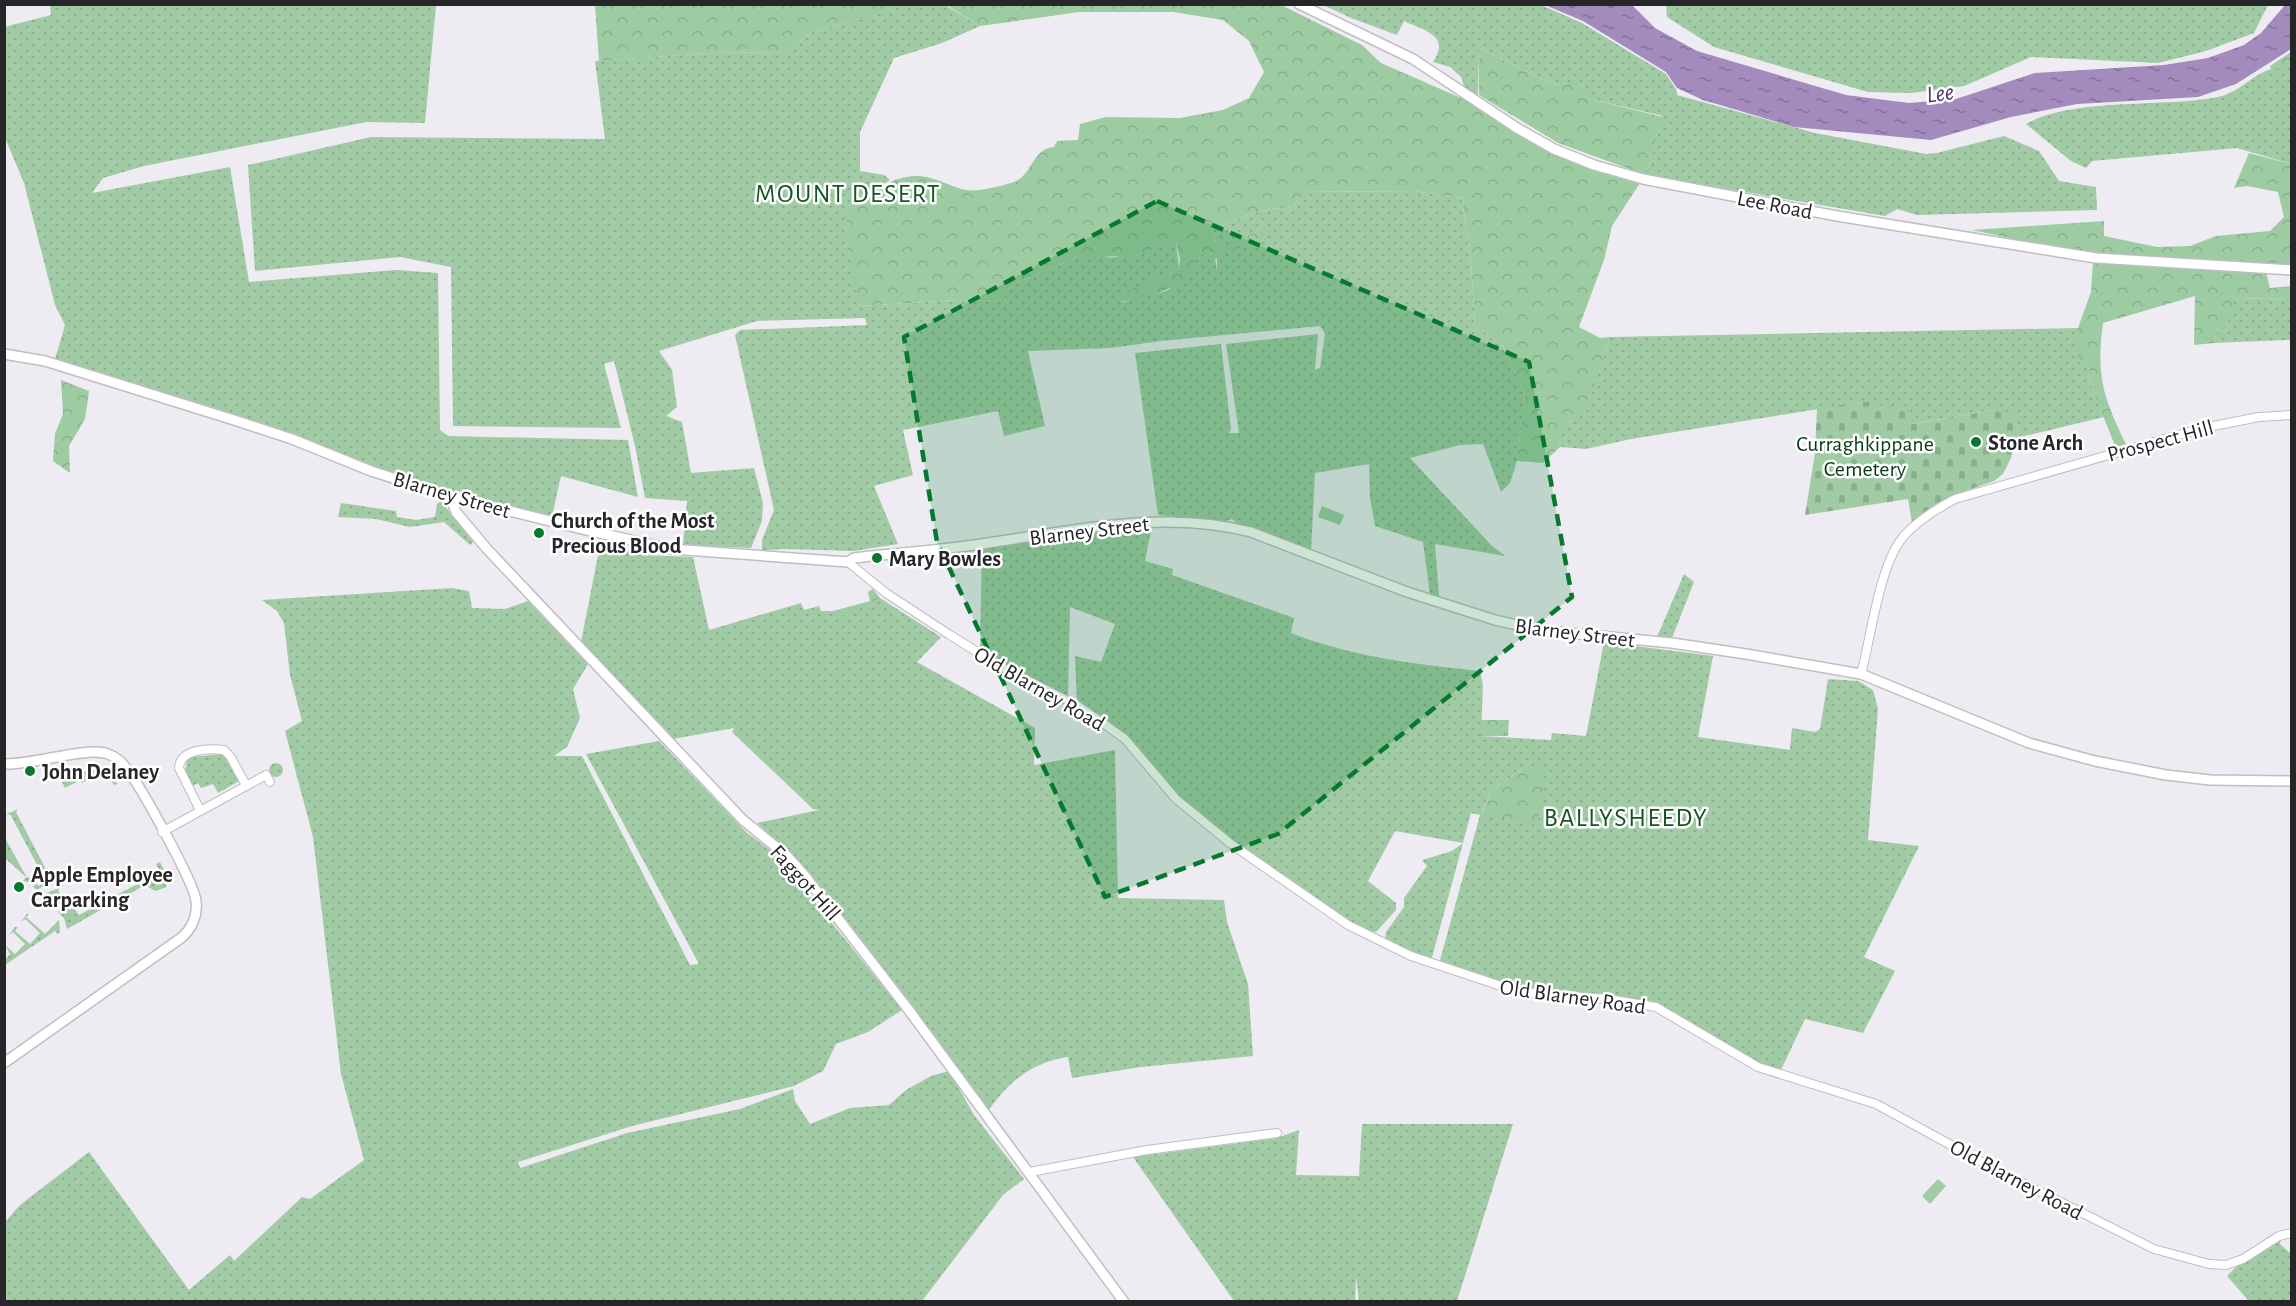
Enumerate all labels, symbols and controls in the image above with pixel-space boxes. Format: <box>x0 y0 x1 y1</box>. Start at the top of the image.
water label: Lee <box>1925 80 1955 108</box>
district label: MOUNT DESERT <box>755 181 941 207</box>
street label: Lee Road <box>1735 187 1814 223</box>
street label: Prospect Hill <box>2105 416 2216 466</box>
place label: Stone Arch <box>1988 432 2083 454</box>
park label: Curraghkippane Cemetery <box>1796 433 1934 480</box>
marker: Stone Arch <box>1969 435 1983 449</box>
street label: Blarney Street <box>391 468 513 522</box>
place label: Church of the Most Precious Blood <box>551 510 715 557</box>
street label: Blarney Street <box>1028 513 1150 549</box>
marker: Church of the Most Precious Blood <box>532 526 546 540</box>
place label: Mary Bowles <box>889 548 1001 571</box>
marker: Mary Bowles <box>870 551 884 565</box>
street label: Blarney Street <box>1514 615 1636 651</box>
street label: Old Blarney Road <box>970 643 1109 735</box>
place label: John Delaney <box>42 761 159 784</box>
marker: John Delaney <box>23 764 37 778</box>
district label: BALLYSHEEDY <box>1544 805 1708 831</box>
street label: Faggot Hill <box>766 841 845 925</box>
place label: Apple Employee Carparking <box>31 864 173 911</box>
marker: Apple Employee Carparking <box>12 880 26 894</box>
street label: Old Blarney Road <box>1499 976 1647 1018</box>
street label: Old Blarney Road <box>1946 1136 2087 1224</box>

